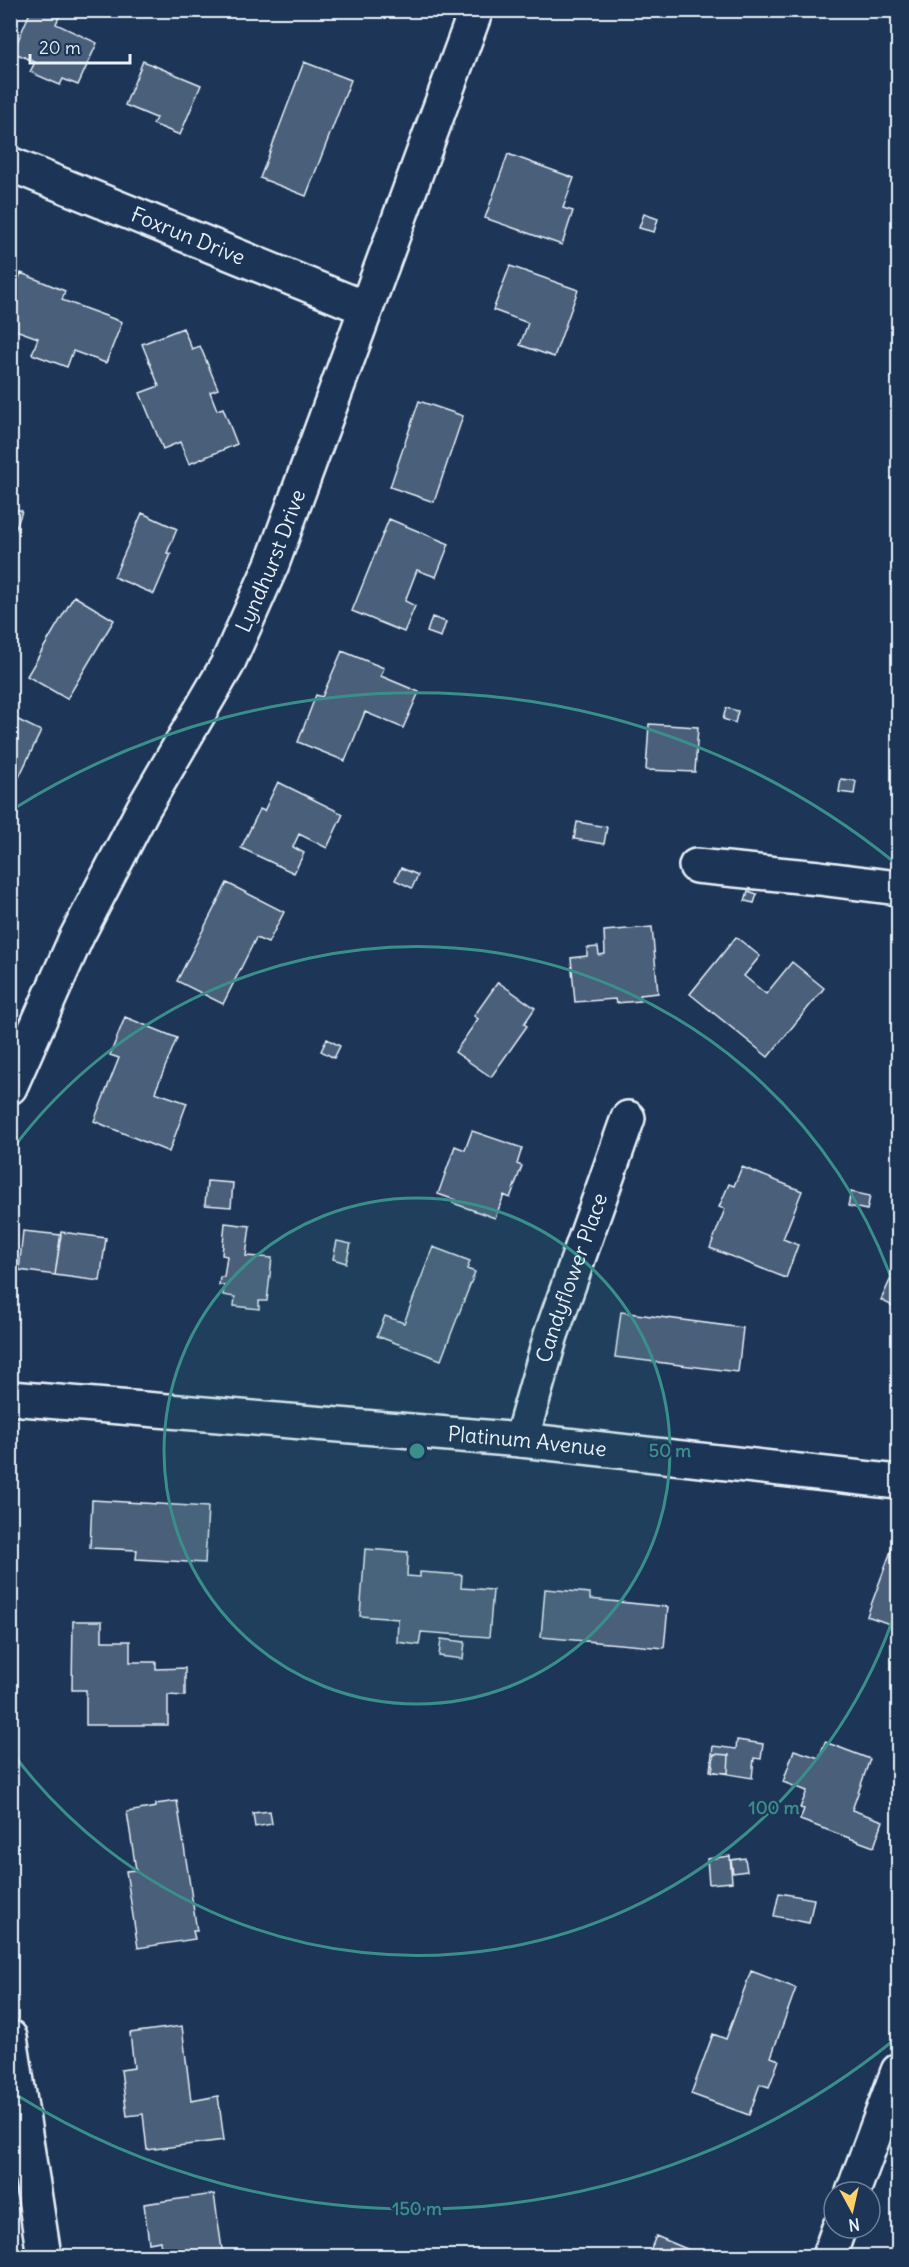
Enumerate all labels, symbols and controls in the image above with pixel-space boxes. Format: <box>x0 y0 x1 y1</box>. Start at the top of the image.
scale bar <box>30 27 130 65</box>
text: 20 m <box>39 36 81 59</box>
street label: Foxrun Drive <box>127 201 249 271</box>
street label: Lyndhurst Drive <box>229 486 311 636</box>
street label: Candyflower Place <box>530 1189 613 1366</box>
street label: Platinum Avenue <box>447 1420 608 1462</box>
text: 50 m <box>649 1439 691 1462</box>
centre of rings <box>407 1441 427 1461</box>
text: 100 m <box>749 1796 800 1819</box>
north arrow <box>822 2180 882 2240</box>
text: 150 m <box>392 2197 442 2220</box>
text: N <box>847 2214 861 2236</box>

